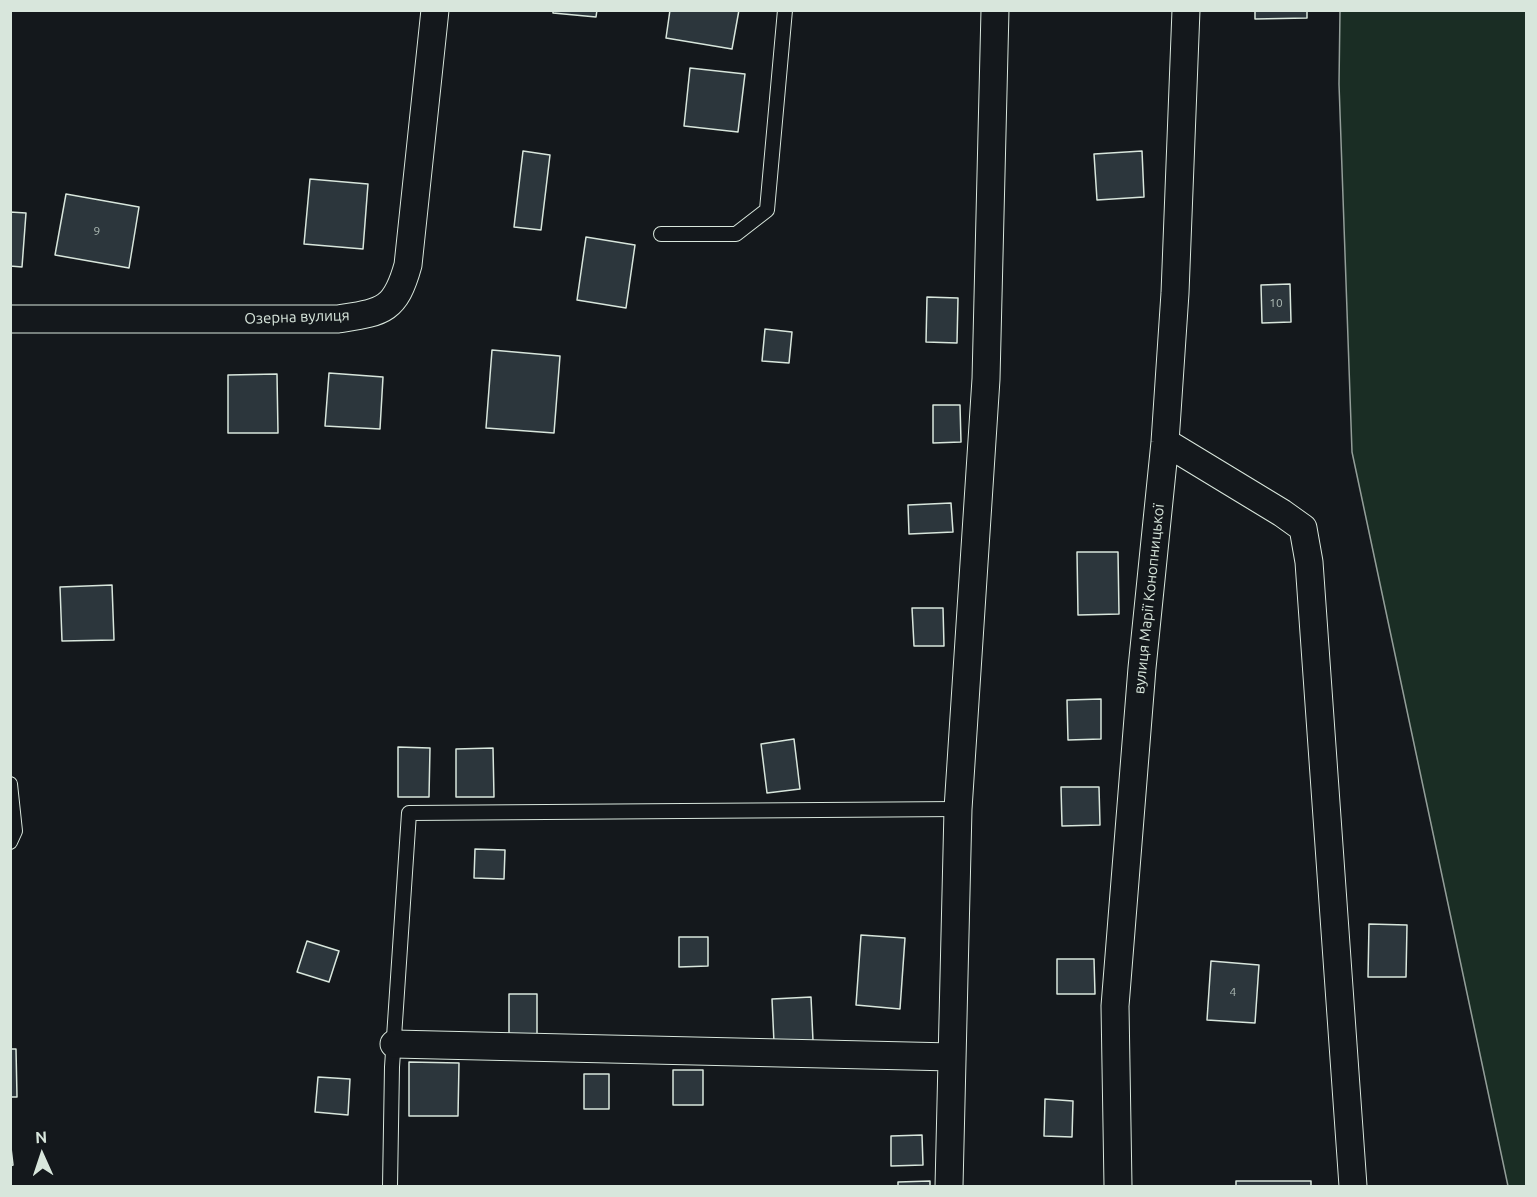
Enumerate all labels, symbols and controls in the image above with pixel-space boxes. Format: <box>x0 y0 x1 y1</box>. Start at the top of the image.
house number: 9 <box>94 224 100 238</box>
house number: 10 <box>1269 296 1283 310</box>
street label: Озерна вулиця <box>244 306 350 328</box>
street label: вулиця Марії Конопницької <box>1130 503 1168 695</box>
house number: 4 <box>1230 985 1236 999</box>
north arrow <box>12 1125 72 1185</box>
text: N <box>35 1128 47 1146</box>

